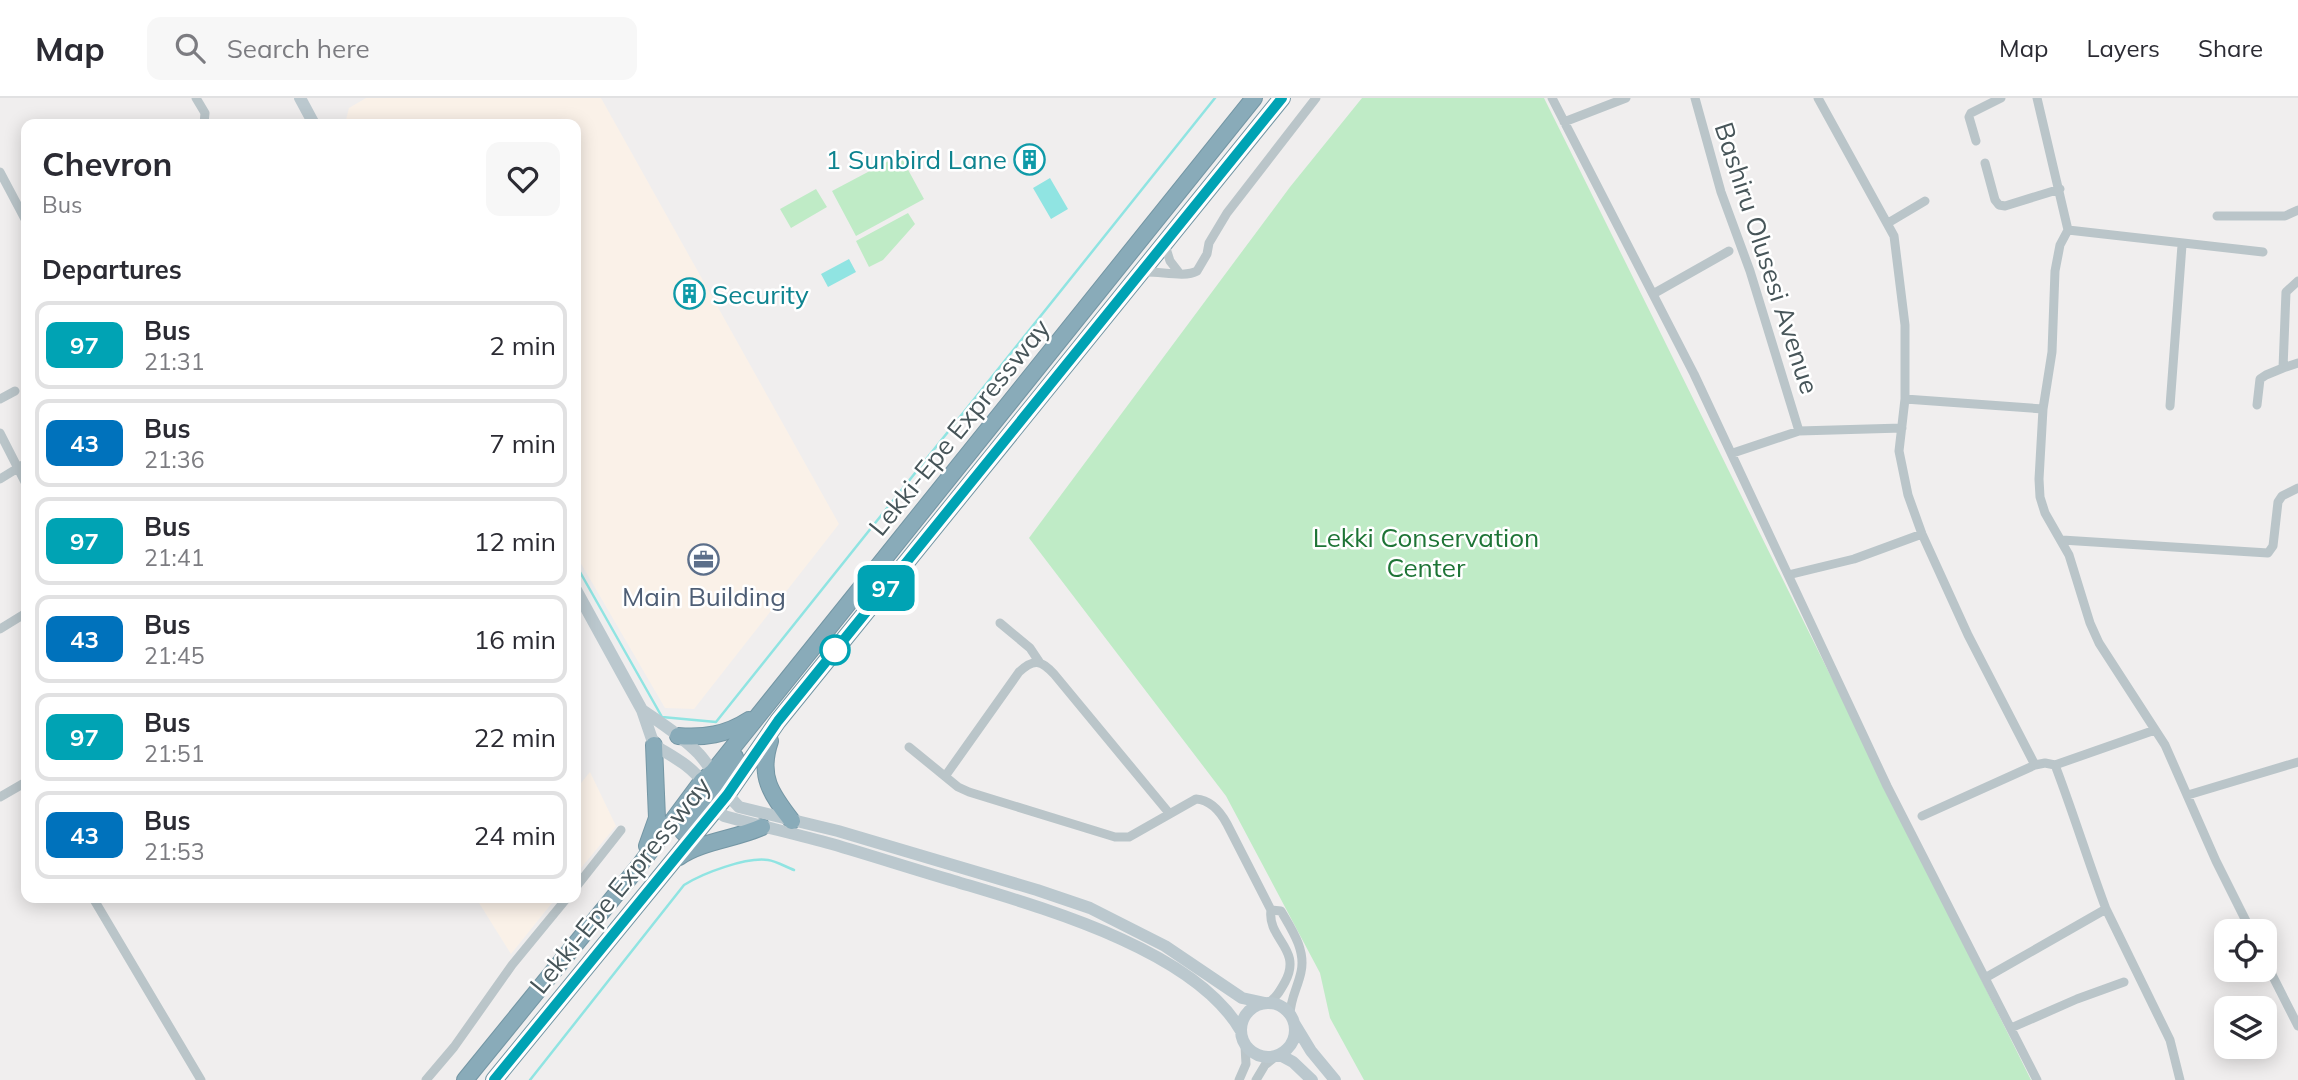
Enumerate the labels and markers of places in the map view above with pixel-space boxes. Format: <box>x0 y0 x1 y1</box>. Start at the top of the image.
building icon: 1 Sunbird Lane <box>1013 142 1047 176</box>
place label: 1 Sunbird Lane <box>826 143 1007 176</box>
building icon: Security <box>672 277 706 311</box>
place label: Security <box>712 278 809 311</box>
office icon: Main Building <box>687 543 721 577</box>
place label: Main Building <box>622 580 786 613</box>
unlabelled marker <box>820 635 850 665</box>

